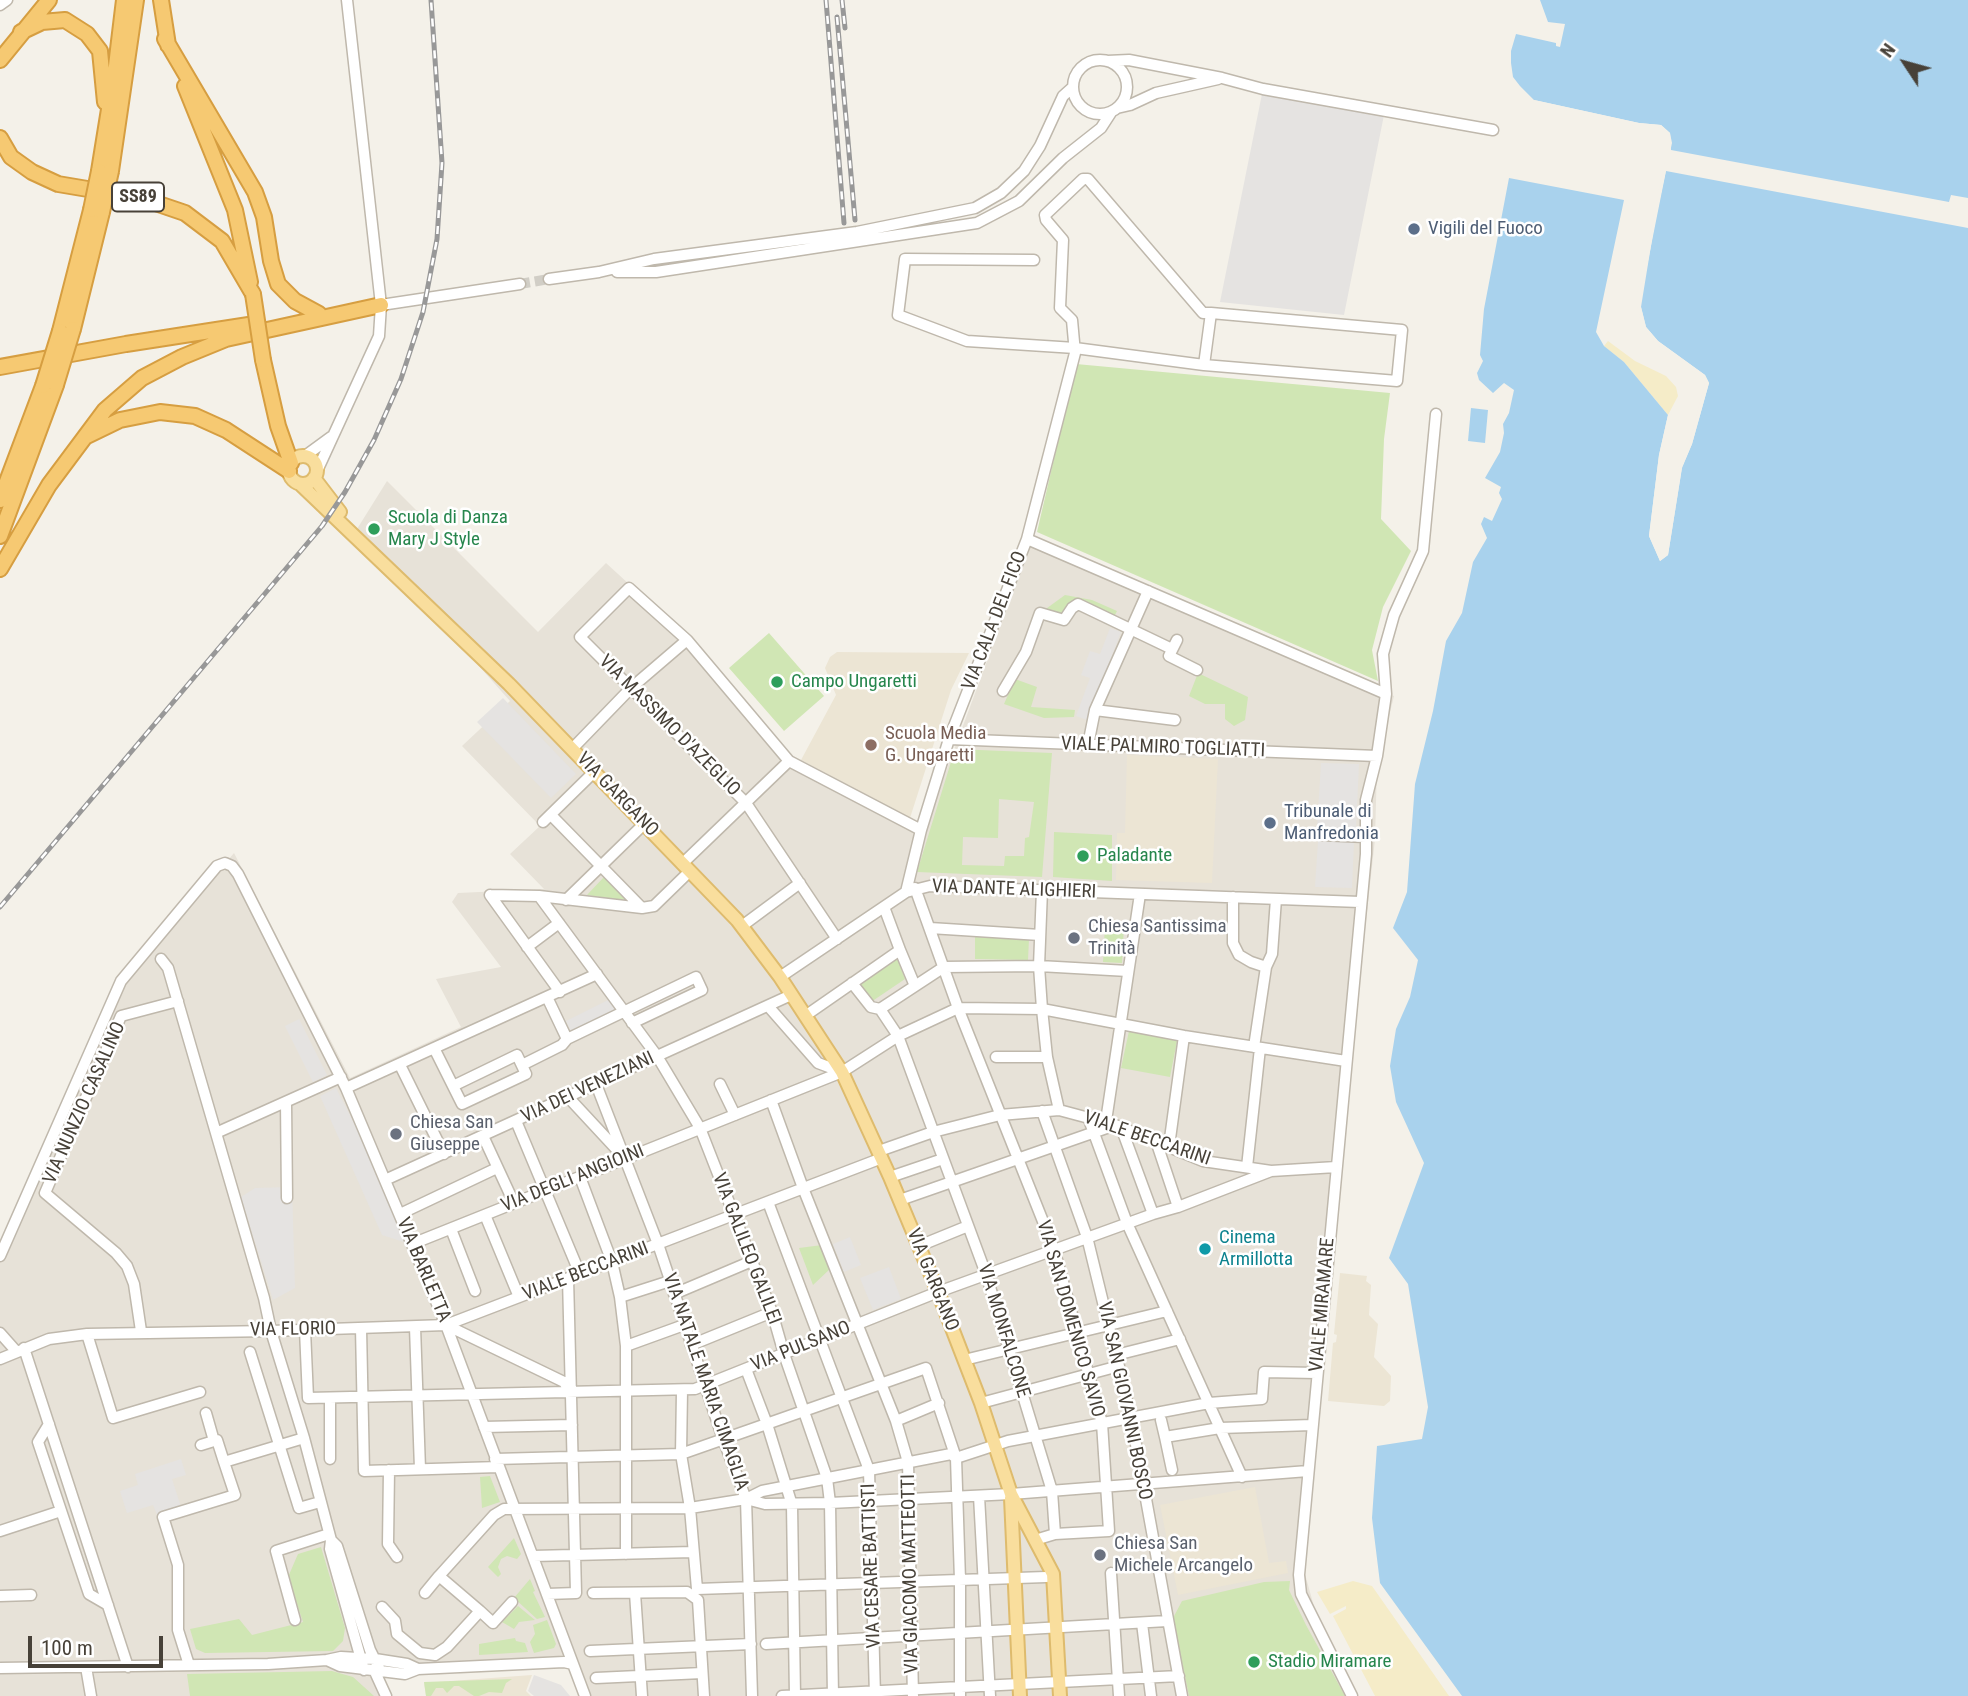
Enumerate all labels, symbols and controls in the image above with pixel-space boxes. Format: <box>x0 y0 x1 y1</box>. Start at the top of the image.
north arrow <box>1870 28 1940 98</box>
text: N <box>1875 39 1900 62</box>
road number: SS89 <box>112 182 164 212</box>
place label: Vigili del Fuoco <box>1428 218 1543 240</box>
marker: Vigili del Fuoco <box>1406 221 1422 237</box>
place label: Scuola di Danza Mary J Style <box>388 507 508 551</box>
marker: Scuola di Danza Mary J Style <box>366 521 382 537</box>
street label: VIA CALA DEL FICO <box>958 548 1032 694</box>
street label: VIA MASSIMO D'AZEGLIO <box>593 650 745 802</box>
place label: Campo Ungaretti <box>791 671 917 693</box>
marker: Campo Ungaretti <box>769 674 785 690</box>
place label: Scuola Media G. Ungaretti <box>885 723 986 767</box>
street label: VIALE PALMIRO TOGLIATTI <box>1061 733 1265 763</box>
marker: Scuola Media G. Ungaretti <box>863 737 879 753</box>
street label: VIA GARGANO <box>571 748 663 842</box>
place label: Tribunale di Manfredonia <box>1284 801 1379 845</box>
marker: Tribunale di Manfredonia <box>1262 815 1278 831</box>
place label: Paladante <box>1097 845 1172 867</box>
marker: Paladante <box>1075 848 1091 864</box>
street label: VIA DANTE ALIGHIERI <box>931 876 1097 904</box>
place label: Chiesa Santissima Trinità <box>1088 916 1227 960</box>
marker: Chiesa Santissima Trinità <box>1066 930 1082 946</box>
street label: VIA NUNZIO CASALINO <box>39 1018 131 1188</box>
street label: VIA DEI VENEZIANI <box>518 1047 658 1129</box>
street label: VIALE BECCARINI <box>1080 1107 1214 1171</box>
place label: Chiesa San Giuseppe <box>410 1112 493 1156</box>
marker: Chiesa San Giuseppe <box>388 1126 404 1142</box>
street label: VIA DEGLI ANGIOINI <box>498 1140 648 1218</box>
street label: VIA GALILEO GALILEI <box>707 1170 785 1328</box>
street label: VIA BARLETTA <box>391 1214 455 1326</box>
street label: VIA SAN DOMENICO SAVIO <box>1031 1218 1109 1420</box>
street label: VIA GARGANO <box>901 1225 963 1335</box>
place label: Cinema Armillotta <box>1219 1227 1293 1271</box>
street label: VIALE MIRAMARE <box>1306 1237 1340 1373</box>
street label: VIALE BECCARINI <box>520 1238 652 1306</box>
marker: Cinema Armillotta <box>1197 1241 1213 1257</box>
street label: VIA MONFALCONE <box>972 1261 1034 1401</box>
street label: VIA NATALE MARIA CIMAGLIA <box>657 1270 753 1494</box>
street label: VIA SAN GIOVANNI BOSCO <box>1092 1300 1156 1502</box>
street label: VIA PULSANO <box>748 1317 854 1377</box>
street label: VIA FLORIO <box>250 1318 336 1342</box>
street label: VIA GIACOMO MATTEOTTI <box>898 1474 924 1674</box>
street label: VIA CESARE BATTISTI <box>858 1483 886 1649</box>
place label: Chiesa San Michele Arcangelo <box>1114 1533 1253 1577</box>
marker: Chiesa San Michele Arcangelo <box>1092 1547 1108 1563</box>
scale bar <box>32 1622 166 1666</box>
text: 100 m <box>41 1636 93 1660</box>
place label: Stadio Miramare <box>1268 1651 1391 1673</box>
marker: Stadio Miramare <box>1246 1654 1262 1670</box>

